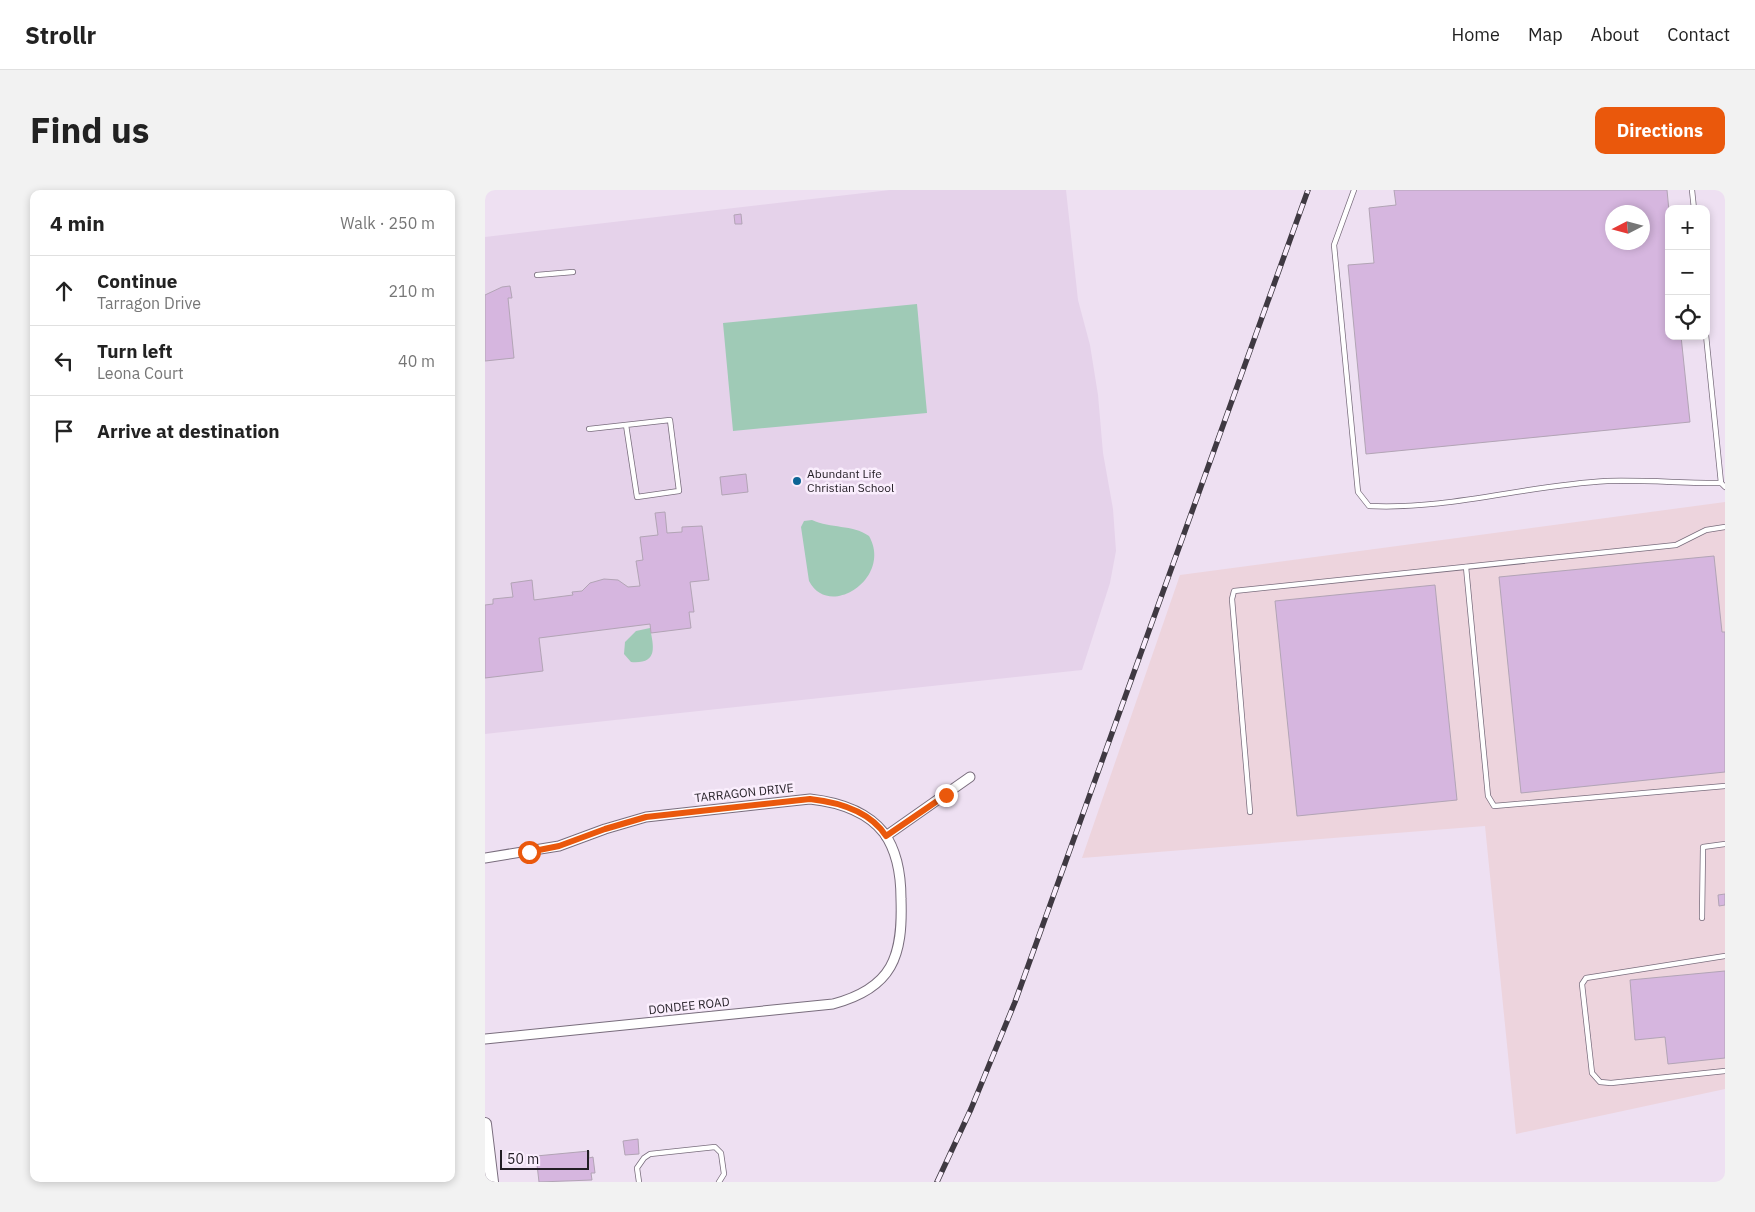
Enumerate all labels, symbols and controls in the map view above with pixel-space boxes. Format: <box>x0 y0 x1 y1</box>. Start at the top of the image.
text: Strollr <box>25 19 96 51</box>
text: Home <box>1452 23 1500 46</box>
text: Map <box>1528 23 1563 46</box>
text: About <box>1591 23 1639 46</box>
text: Contact <box>1667 23 1730 46</box>
text: Find us <box>30 107 149 153</box>
button: Directions <box>1595 107 1725 154</box>
north arrow <box>1605 205 1650 250</box>
map controls <box>1665 205 1710 340</box>
button: + <box>1665 205 1710 250</box>
text: 4 min <box>50 209 105 237</box>
text: Walk · 250 m <box>340 213 435 233</box>
button: − <box>1665 250 1710 295</box>
text: Continue <box>97 269 177 293</box>
icon: ahead <box>50 277 78 305</box>
text: 210 m <box>388 281 435 301</box>
text: Tarragon Drive <box>97 293 201 313</box>
button: locate <box>1665 295 1710 340</box>
text: Turn left <box>97 339 173 363</box>
icon: left <box>50 347 78 375</box>
text: 40 m <box>398 351 435 371</box>
text: Leona Court <box>97 363 184 383</box>
icon: arrive <box>50 417 78 445</box>
text: Arrive at destination <box>97 419 280 443</box>
place label: Abundant Life Christian School <box>807 466 894 495</box>
marker: Abundant Life Christian School <box>791 475 803 487</box>
street label: TARRAGON DRIVE <box>694 780 794 805</box>
route end <box>935 784 958 807</box>
route start <box>518 841 541 864</box>
street label: DONDEE ROAD <box>648 994 730 1017</box>
scale bar <box>500 1147 589 1170</box>
text: 50 m <box>507 1150 539 1168</box>

